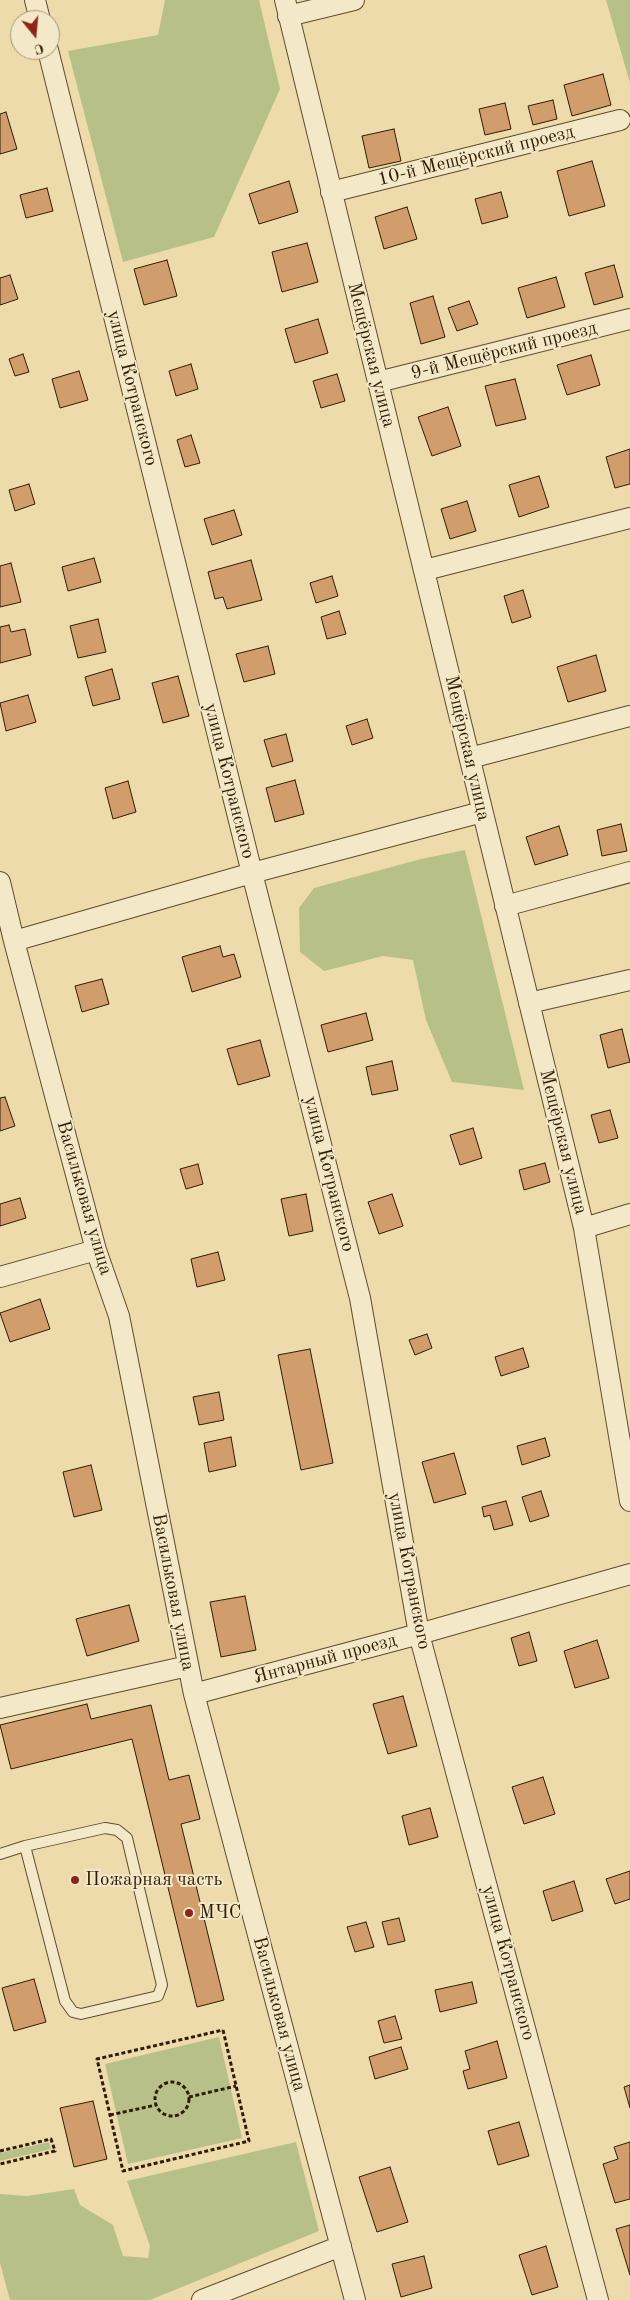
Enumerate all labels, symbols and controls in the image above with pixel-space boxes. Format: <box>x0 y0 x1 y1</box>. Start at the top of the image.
north arrow <box>10 10 60 60</box>
text: С <box>33 40 46 56</box>
street label: 10-й Мещёрский проезд <box>375 121 577 191</box>
street label: Мещёрская улица <box>342 280 400 430</box>
street label: улица Котранского <box>102 308 162 468</box>
street label: 9-й Мещёрский проезд <box>409 317 599 385</box>
street label: Мещёрская улица <box>439 673 495 823</box>
street label: улица Котранского <box>199 701 259 861</box>
street label: Мещёрская улица <box>534 1067 592 1217</box>
street label: улица Котранского <box>299 1094 359 1254</box>
street label: Васильковая улица <box>51 1118 117 1278</box>
street label: улица Котранского <box>383 1490 435 1652</box>
street label: Васильковая улица <box>147 1511 199 1673</box>
street label: Янтарный проезд <box>251 1629 399 1689</box>
place label: Пожарная часть <box>85 1869 222 1891</box>
marker: Пожарная часть <box>69 1874 81 1886</box>
street label: улица Котранского <box>476 1883 540 2043</box>
place label: МЧС <box>199 1902 242 1924</box>
marker: МЧС <box>183 1907 195 1919</box>
street label: Васильковая улица <box>247 1934 311 2094</box>

